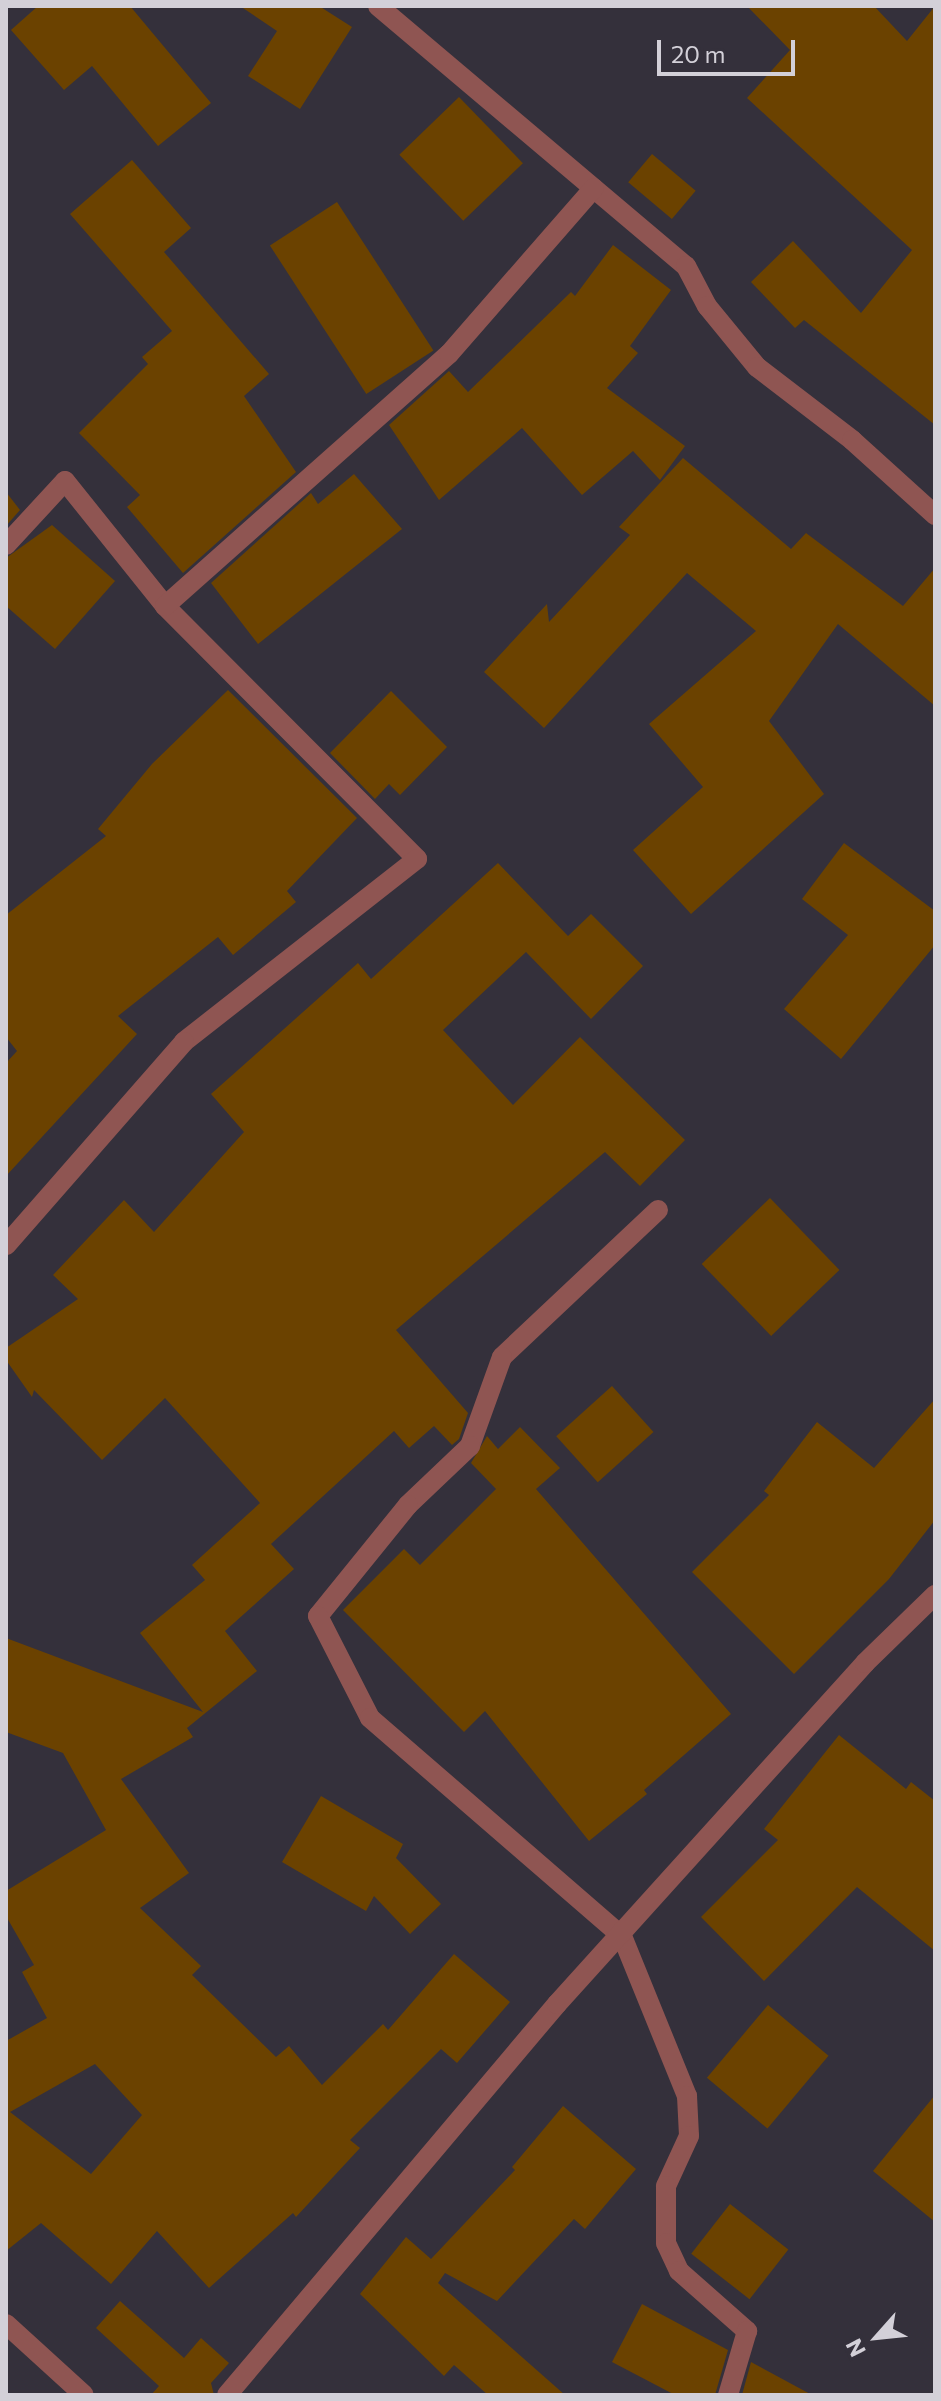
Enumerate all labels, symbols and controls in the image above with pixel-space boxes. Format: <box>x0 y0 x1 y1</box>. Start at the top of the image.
scale bar <box>661 24 799 74</box>
text: 20 m <box>671 39 725 68</box>
north arrow <box>837 2297 917 2377</box>
text: N <box>839 2335 871 2362</box>

